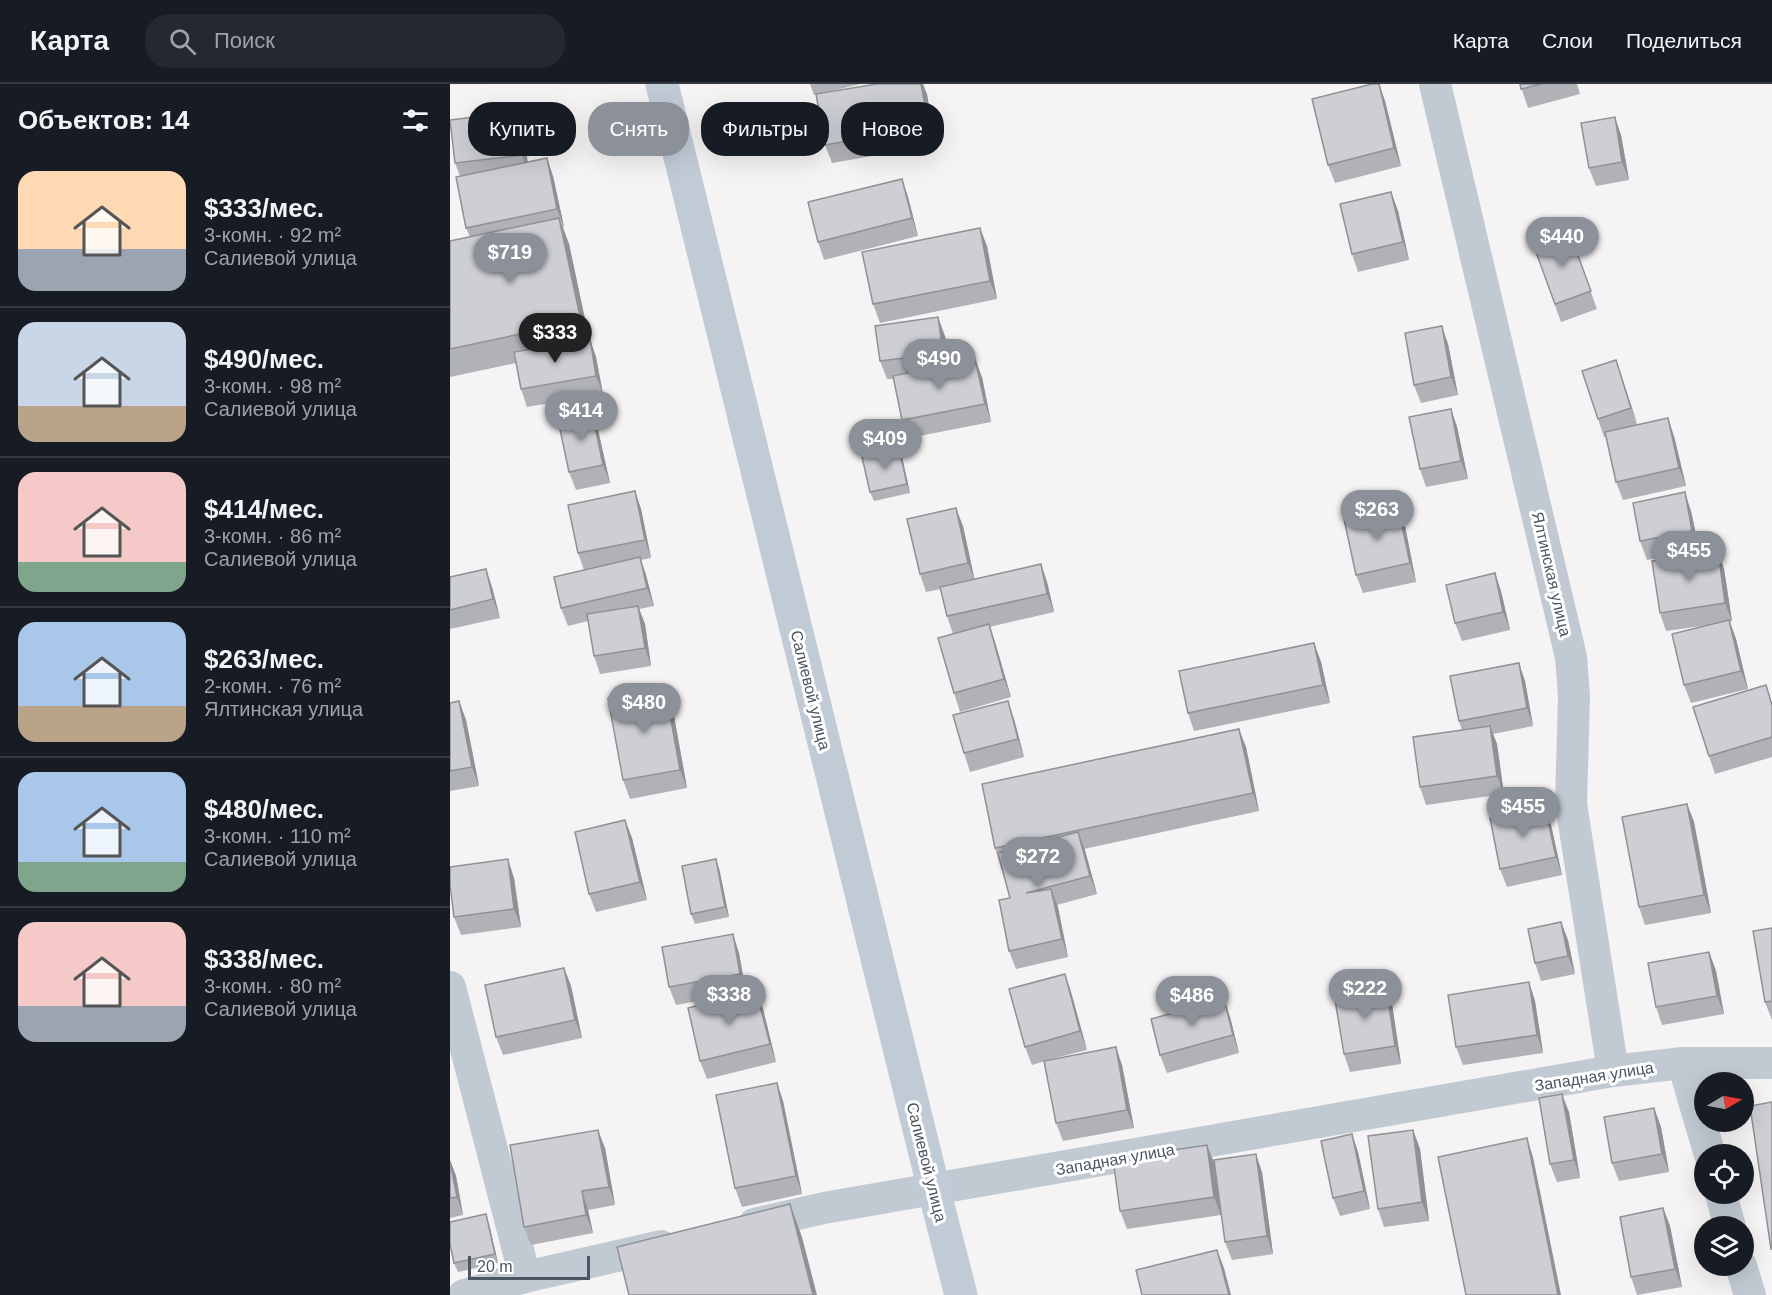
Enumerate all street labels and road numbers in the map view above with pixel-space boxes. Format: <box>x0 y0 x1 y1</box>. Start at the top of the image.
street label: Ялтинская улица <box>1529 510 1574 638</box>
street label: Салиевой улица <box>787 629 834 752</box>
street label: Западная улица <box>1533 1059 1655 1094</box>
street label: Салиевой улица <box>903 1101 950 1224</box>
street label: Западная улица <box>1054 1141 1176 1178</box>

